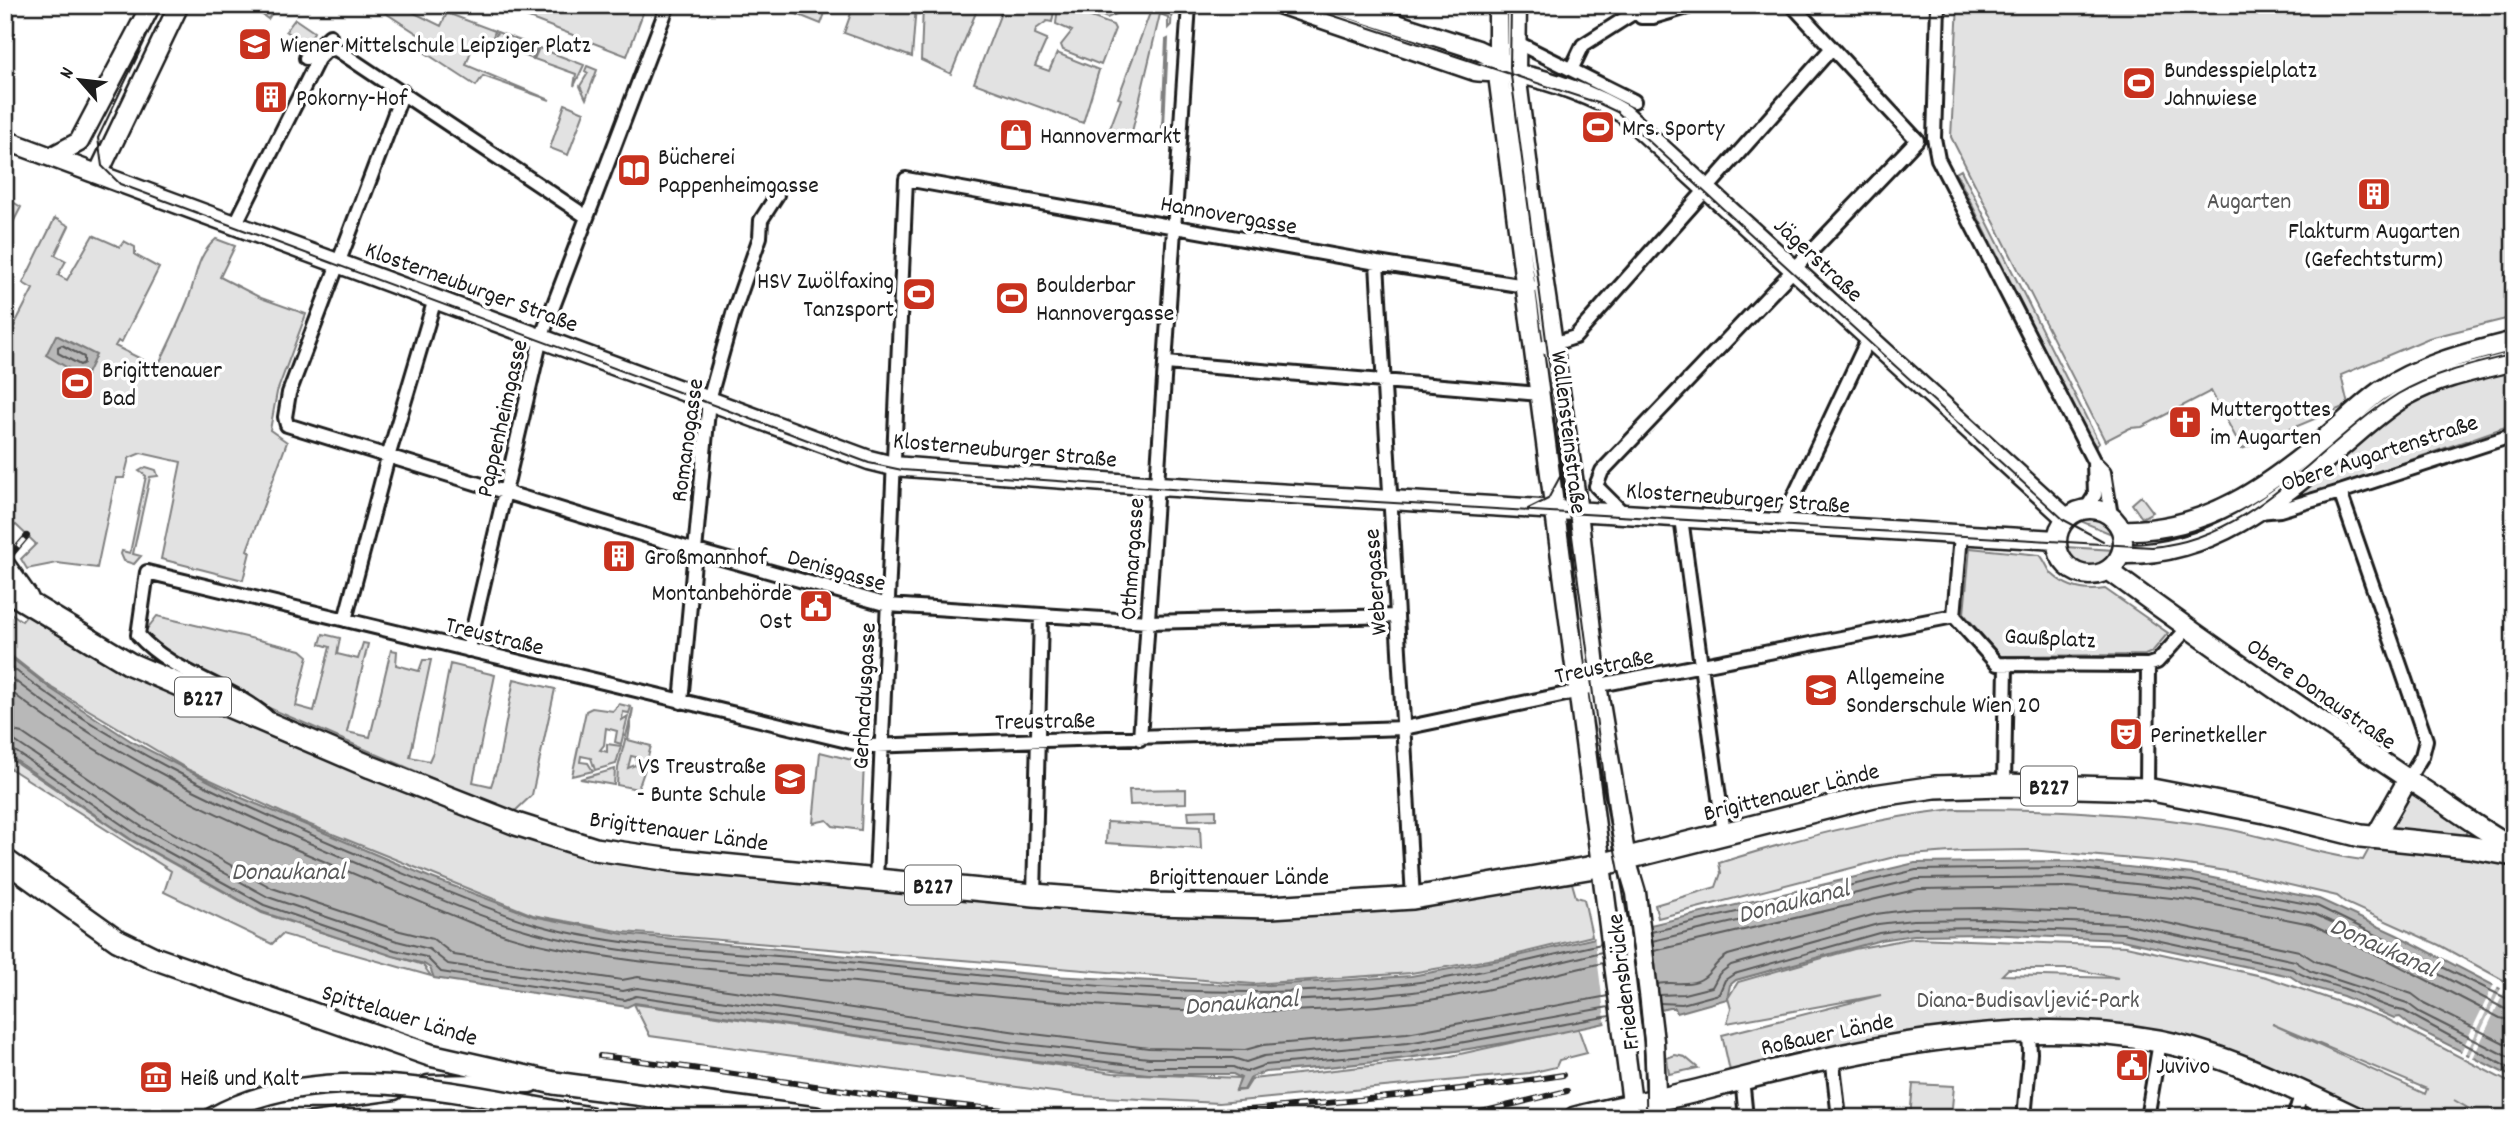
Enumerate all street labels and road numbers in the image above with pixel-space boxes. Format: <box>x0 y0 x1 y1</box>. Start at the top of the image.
street label: Hannovergasse <box>1157 188 1300 246</box>
street label: Jägerstraße <box>1764 211 1869 312</box>
street label: Klosterneuburger Straße <box>360 234 582 343</box>
street label: Pappenheimgasse <box>469 336 539 501</box>
street label: Wallensteinstraße <box>1540 349 1594 516</box>
street label: Romanogasse <box>663 376 714 504</box>
street label: Obere Augartenstraße <box>2277 407 2483 503</box>
street label: Klosterneuburger Straße <box>891 425 1118 479</box>
street label: Klosterneuburger Straße <box>1625 475 1851 525</box>
street label: Othmargasse <box>1113 497 1155 622</box>
street label: Webergasse <box>1356 527 1398 636</box>
street label: Denisgasse <box>783 542 889 602</box>
street label: Treustraße <box>441 609 547 667</box>
street label: Gaußplatz <box>2003 621 2096 659</box>
street label: Gerhardusgasse <box>845 622 887 770</box>
street label: Obere Donaustraße <box>2238 631 2402 760</box>
street label: Treustraße <box>1552 641 1657 695</box>
road number: B227 <box>175 678 231 716</box>
street label: Treustraße <box>995 705 1096 741</box>
street label: Brigittenauer Lände <box>1700 756 1883 832</box>
road number: B227 <box>2021 766 2077 806</box>
street label: Brigittenauer Lände <box>587 804 770 862</box>
street label: Brigittenauer Lände <box>1149 862 1329 896</box>
road number: B227 <box>905 866 961 904</box>
street label: Friedensbrücke <box>1600 911 1650 1052</box>
street label: Spittelauer Lände <box>317 977 481 1057</box>
street label: Roßauer Lände <box>1758 1005 1897 1067</box>

